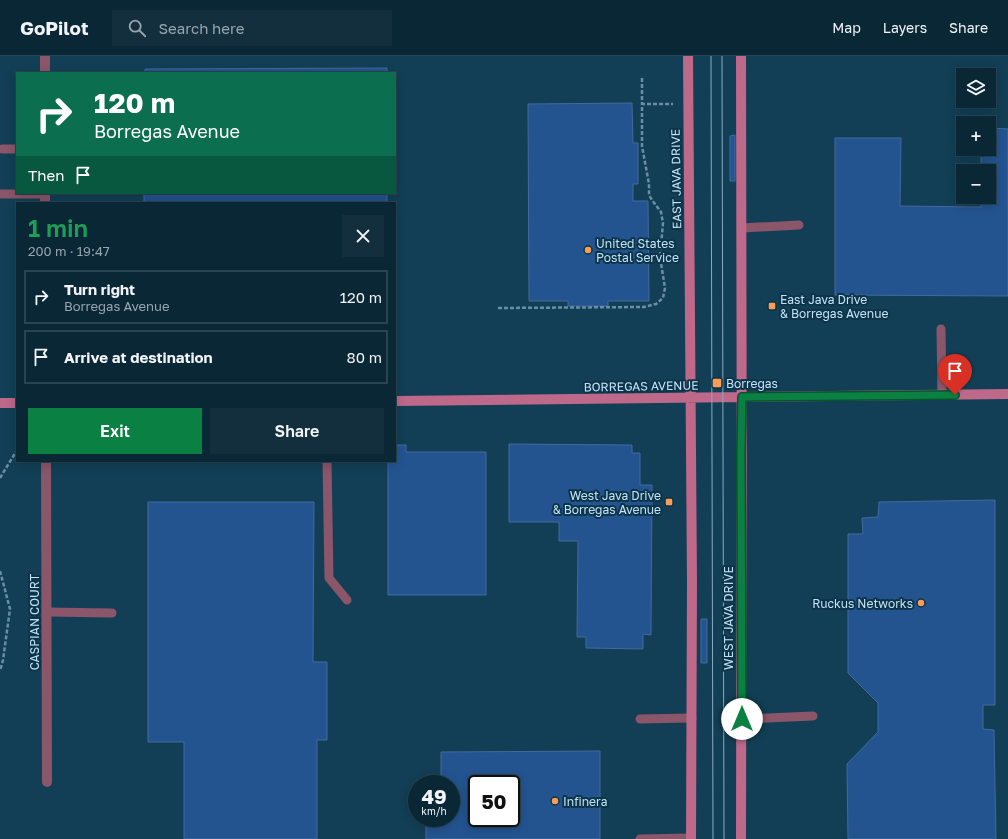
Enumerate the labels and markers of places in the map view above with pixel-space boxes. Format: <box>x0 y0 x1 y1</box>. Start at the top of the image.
place label: United States Postal Service <box>596 236 679 265</box>
marker: United States Postal Service <box>583 245 593 255</box>
place label: East Java Drive & Borregas Avenue <box>780 292 888 321</box>
marker: East Java Drive & Borregas Avenue <box>767 301 777 311</box>
pin <box>938 354 972 395</box>
place label: Borregas <box>726 376 778 391</box>
marker: Borregas <box>711 377 723 389</box>
place label: West Java Drive & Borregas Avenue <box>553 488 661 517</box>
marker: West Java Drive & Borregas Avenue <box>664 497 674 507</box>
place label: Ruckus Networks <box>812 596 913 611</box>
marker: Ruckus Networks <box>916 598 926 608</box>
place label: Infinera <box>563 794 607 809</box>
marker: Infinera <box>550 796 560 806</box>

